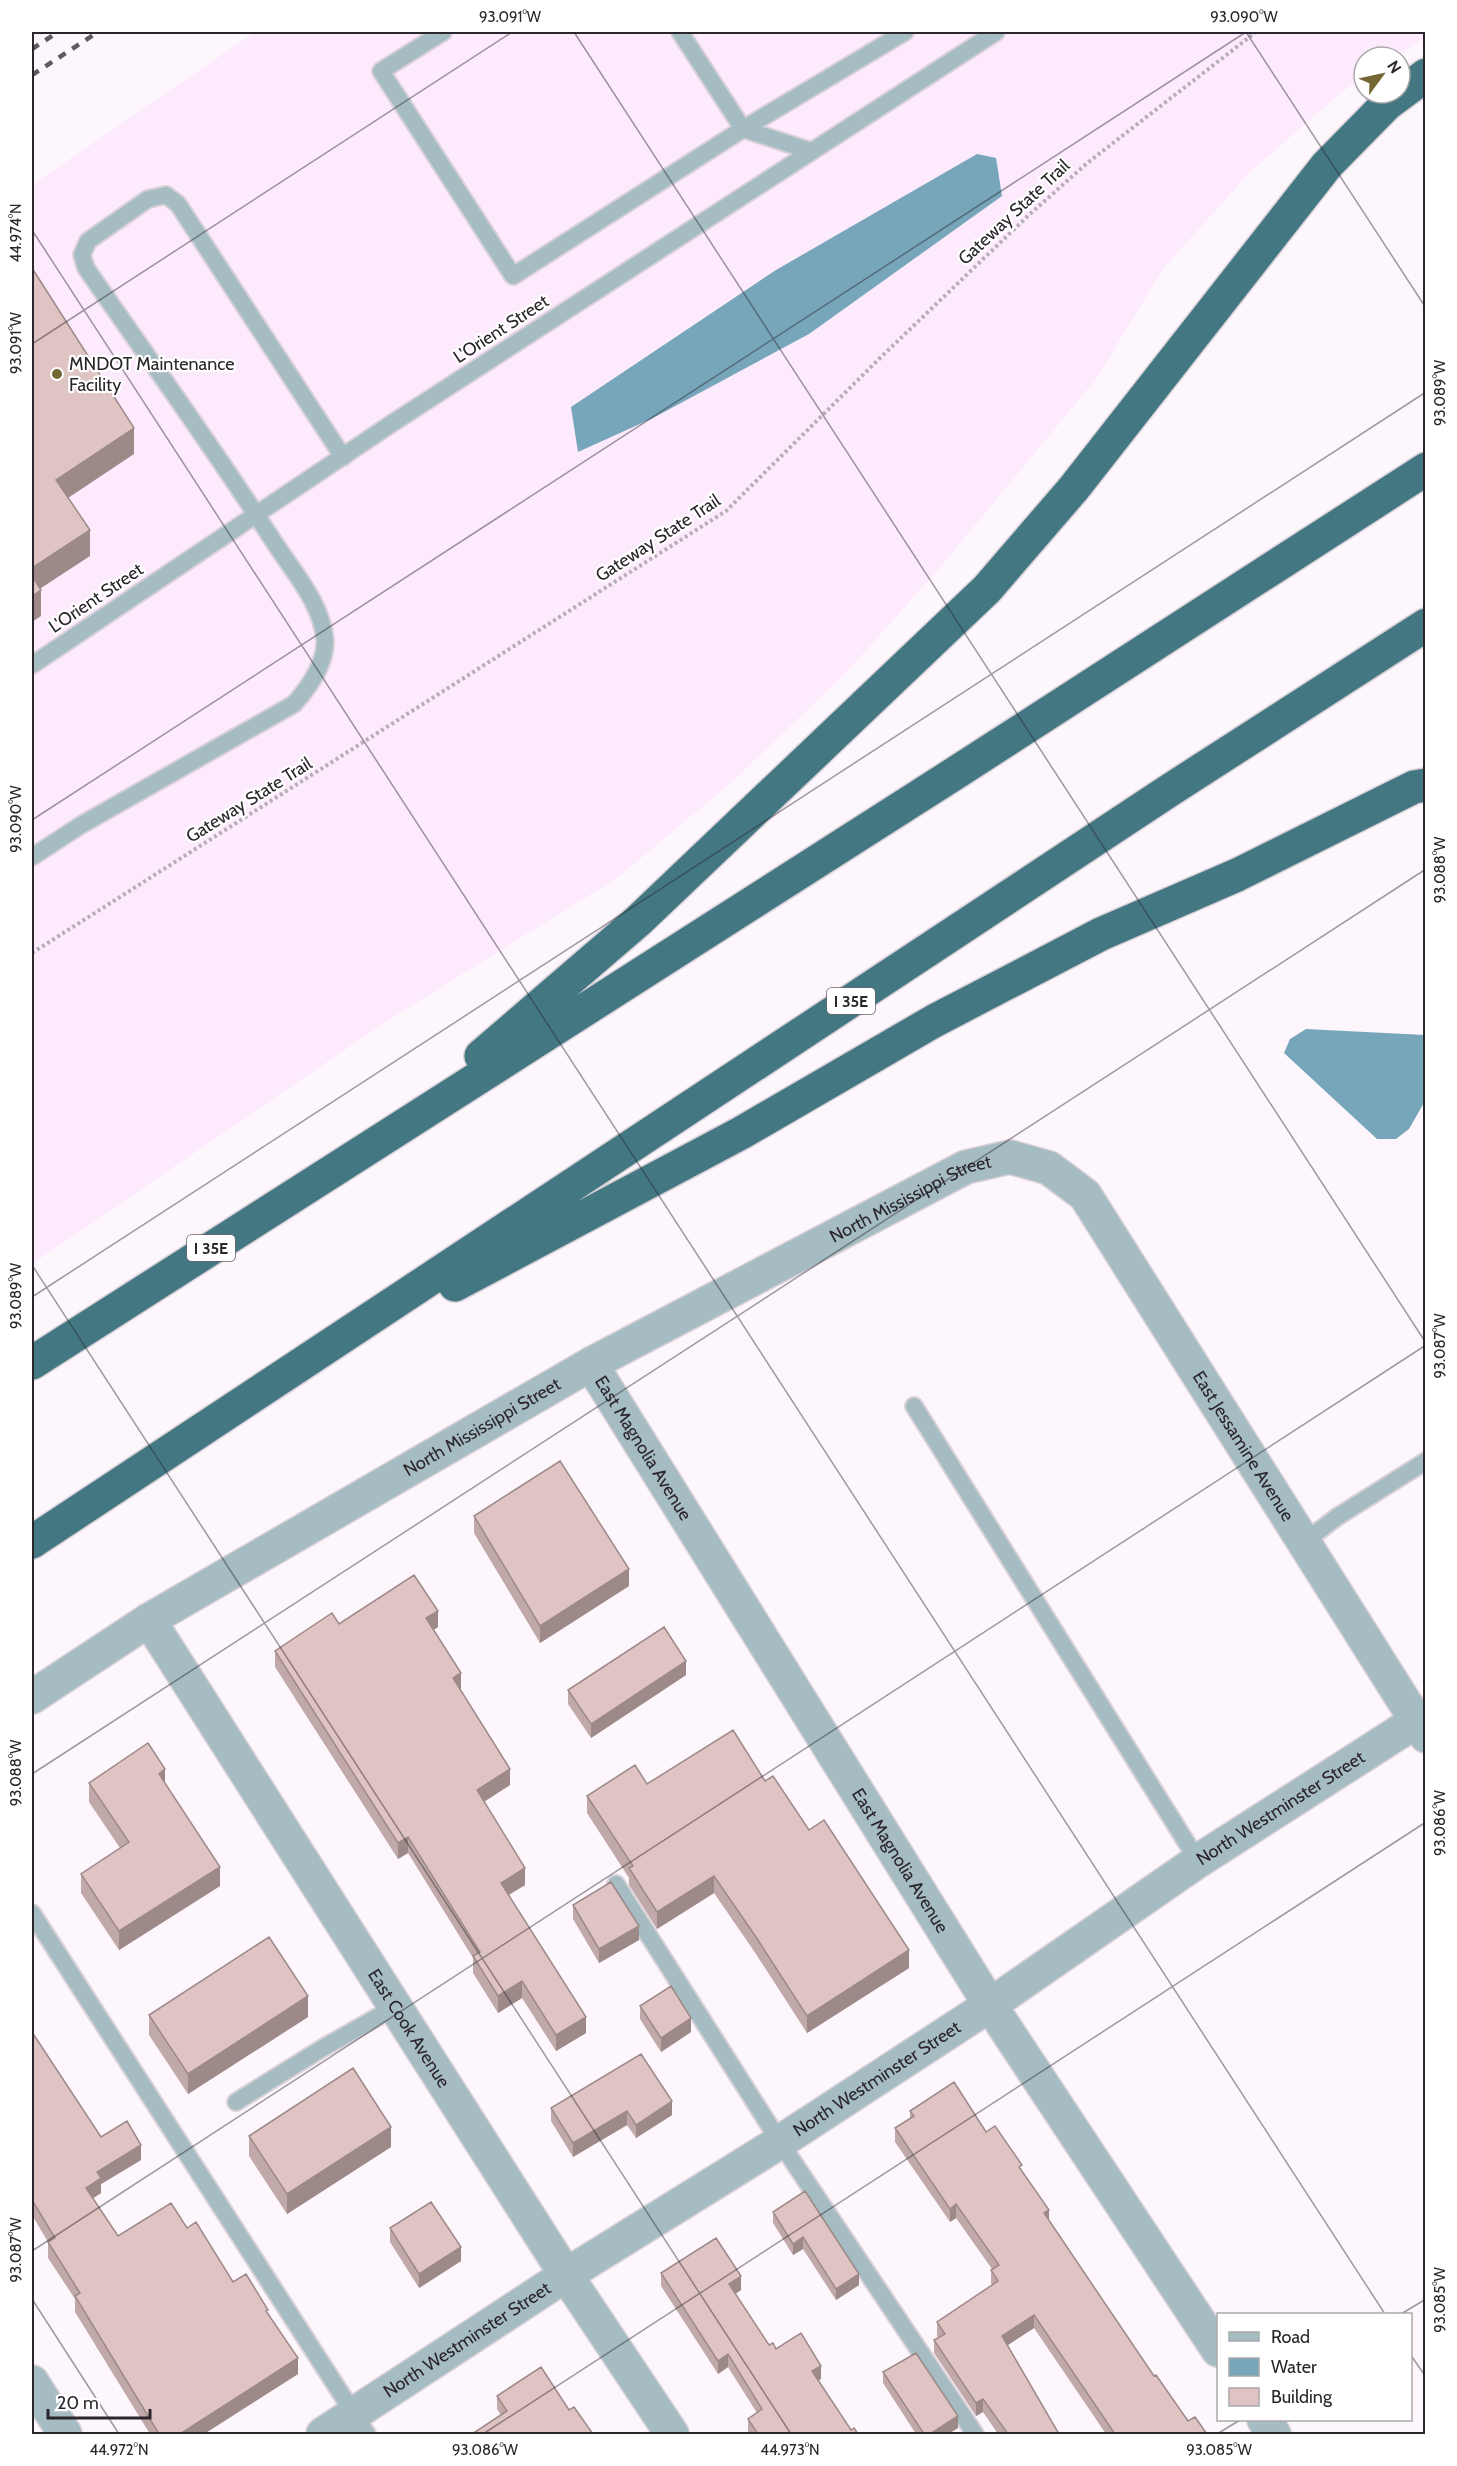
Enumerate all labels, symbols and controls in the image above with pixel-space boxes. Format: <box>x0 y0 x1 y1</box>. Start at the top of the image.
text: 93.091°W <box>479 8 542 26</box>
text: 93.090°W <box>1210 8 1279 26</box>
north arrow <box>1352 45 1412 105</box>
text: N <box>1383 57 1405 77</box>
street label: Gateway State Trail <box>954 154 1075 269</box>
text: 44.974°N <box>7 203 25 263</box>
street label: L'Orient Street <box>449 290 553 368</box>
text: 93.091°W <box>7 311 25 374</box>
place label: MNDOT Maintenance Facility <box>69 353 234 396</box>
text: 93.089°W <box>1431 359 1449 426</box>
marker: MNDOT Maintenance Facility <box>50 367 64 381</box>
street label: Gateway State Trail <box>591 489 725 587</box>
street label: L'Orient Street <box>45 558 147 638</box>
street label: Gateway State Trail <box>182 752 317 848</box>
text: 93.090°W <box>7 784 25 853</box>
text: 93.088°W <box>1431 836 1449 903</box>
road number: I 35E <box>827 988 875 1014</box>
street label: North Mississippi Street <box>826 1151 993 1248</box>
road number: I 35E <box>187 1235 235 1261</box>
text: 93.089°W <box>7 1262 25 1329</box>
text: 93.087°W <box>1431 1313 1449 1379</box>
street label: East Jessamine Avenue <box>1188 1367 1299 1525</box>
street label: East Magnolia Avenue <box>590 1372 697 1524</box>
street label: North Mississippi Street <box>400 1373 565 1481</box>
text: 93.088°W <box>7 1739 25 1806</box>
street label: North Westminster Street <box>1192 1746 1369 1870</box>
street label: East Magnolia Avenue <box>847 1784 953 1937</box>
text: 93.086°W <box>1431 1789 1449 1856</box>
street label: East Cook Avenue <box>363 1965 455 2092</box>
street label: North Westminster Street <box>789 2016 965 2141</box>
text: 93.087°W <box>7 2217 25 2283</box>
text: 93.085°W <box>1431 2266 1449 2333</box>
street label: North Westminster Street <box>379 2277 555 2403</box>
legend <box>1217 2313 1412 2421</box>
text: Road <box>1271 2326 1310 2348</box>
text: Water <box>1271 2356 1317 2378</box>
scale bar <box>48 2382 150 2420</box>
text: Building <box>1271 2386 1333 2408</box>
text: 20 m <box>57 2392 99 2414</box>
text: 44.972°N <box>89 2441 149 2459</box>
text: 93.086°W <box>452 2441 519 2459</box>
text: 44.973°N <box>760 2441 820 2459</box>
text: 93.085°W <box>1186 2441 1253 2459</box>

